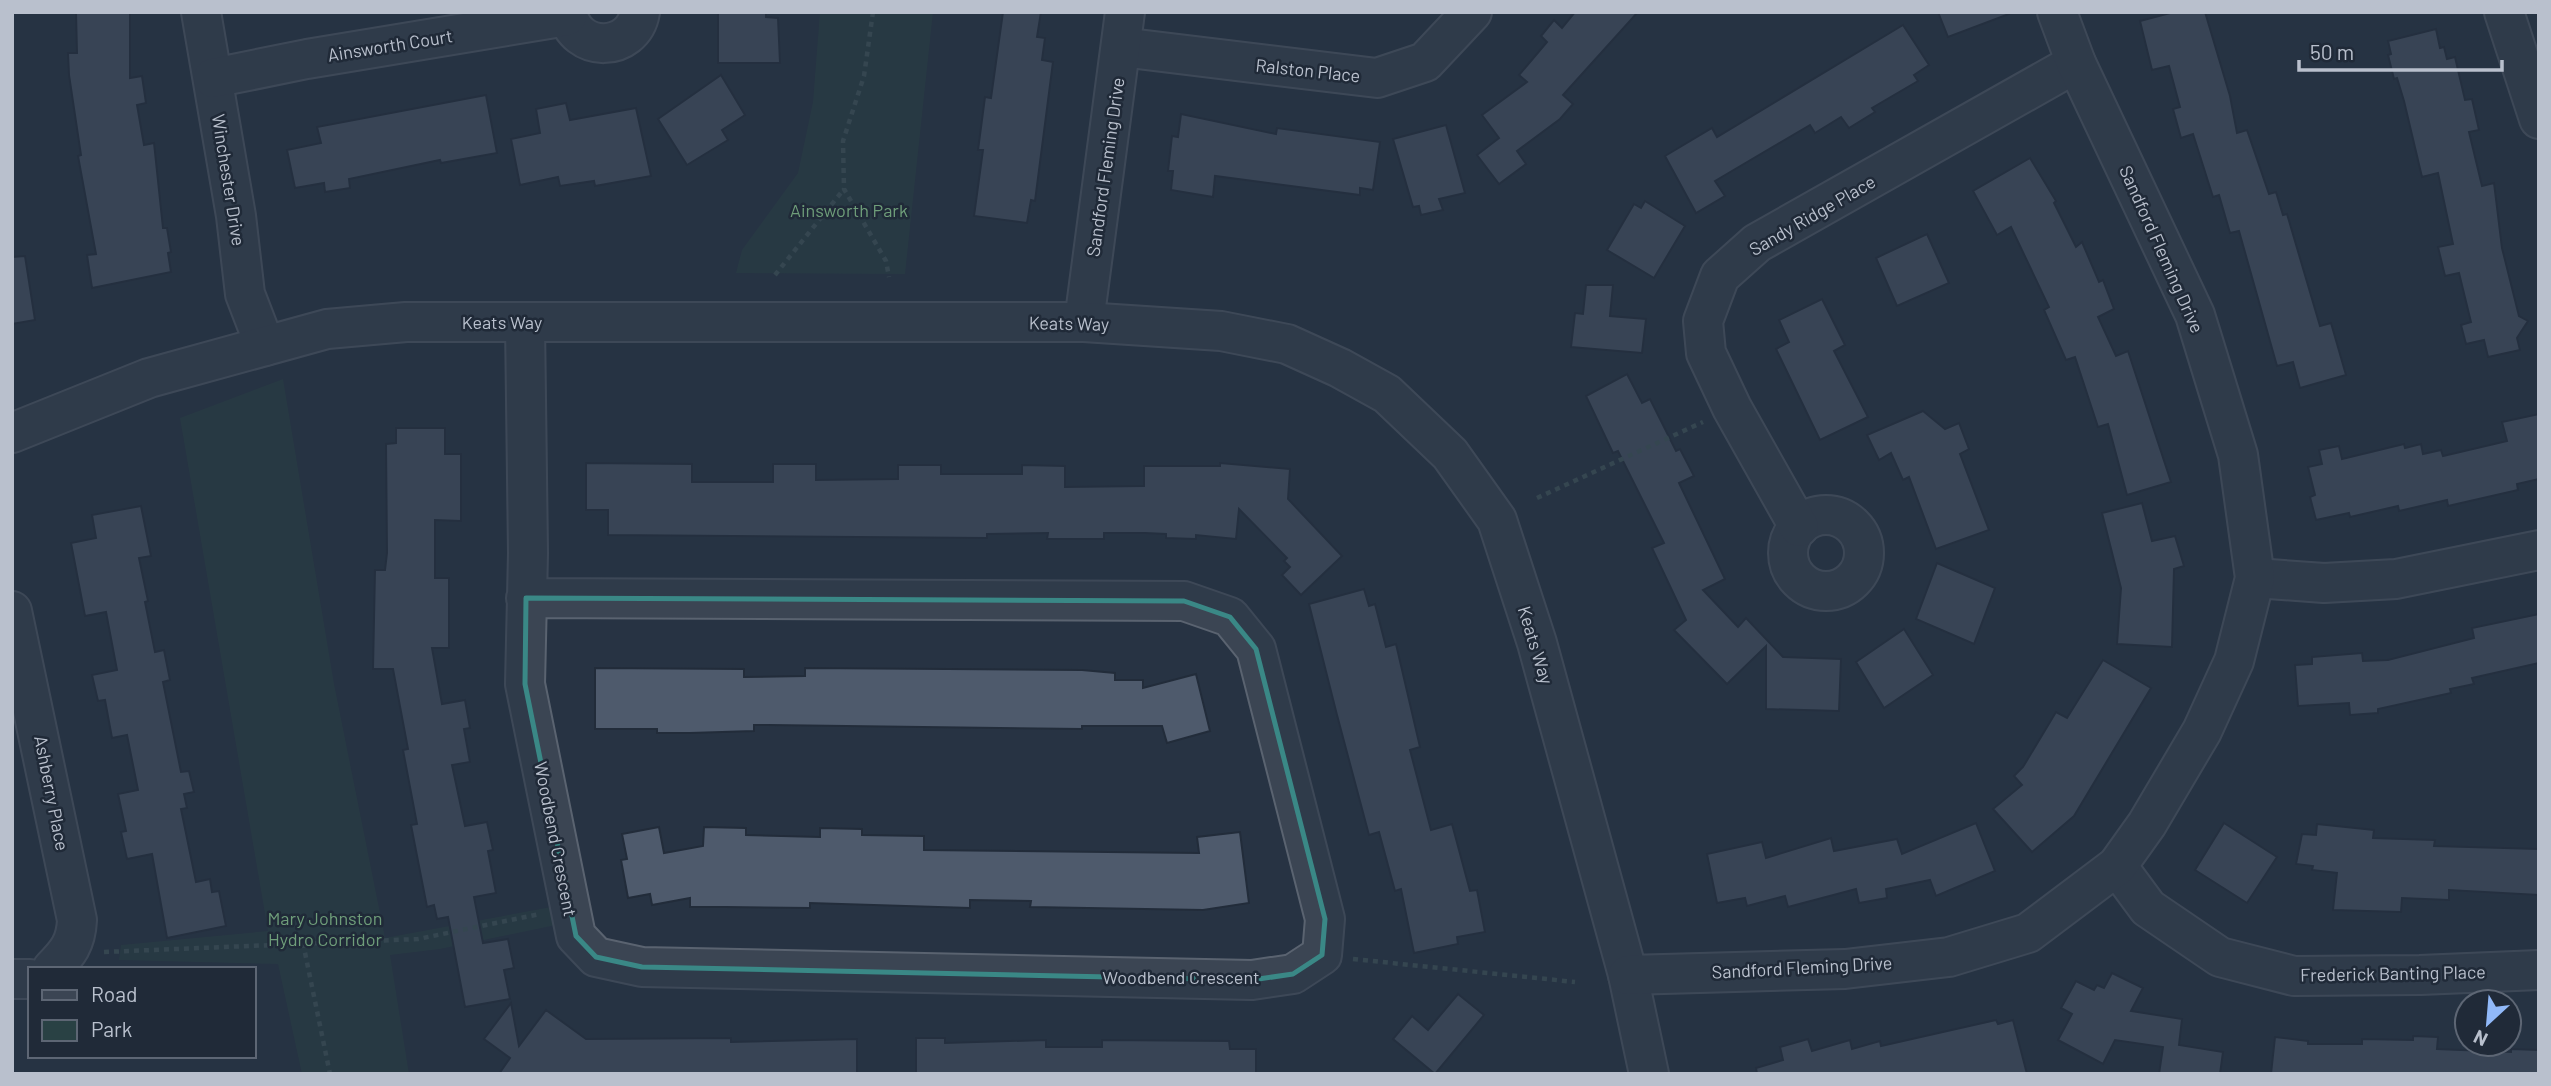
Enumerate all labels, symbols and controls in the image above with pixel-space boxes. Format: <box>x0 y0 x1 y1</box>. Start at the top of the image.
street label: Ainsworth Court <box>326 24 454 66</box>
scale bar <box>2299 28 2502 72</box>
text: 50 m <box>2310 39 2354 64</box>
street label: Ralston Place <box>1254 54 1362 86</box>
street label: Sandford Fleming Drive <box>1082 76 1128 258</box>
street label: Winchester Drive <box>208 113 250 247</box>
street label: Sandford Fleming Drive <box>2115 162 2209 336</box>
street label: Sandy Ridge Place <box>1745 170 1879 260</box>
park label: Ainsworth Park <box>790 199 908 221</box>
street label: Keats Way <box>462 311 542 333</box>
street label: Keats Way <box>1029 311 1109 335</box>
street label: Keats Way <box>1514 603 1558 687</box>
street label: Ashberry Place <box>30 733 74 853</box>
street label: Woodbend Crescent <box>530 760 582 918</box>
park label: Mary Johnston Hydro Corridor <box>267 907 383 950</box>
street label: Sandford Fleming Drive <box>1711 951 1893 983</box>
street label: Frederick Banting Place <box>2300 960 2486 986</box>
street label: Woodbend Crescent <box>1102 966 1260 988</box>
legend <box>28 967 256 1058</box>
text: Road <box>91 981 137 1006</box>
north arrow <box>2453 988 2523 1058</box>
text: Park <box>91 1016 132 1041</box>
text: N <box>2470 1026 2491 1052</box>

